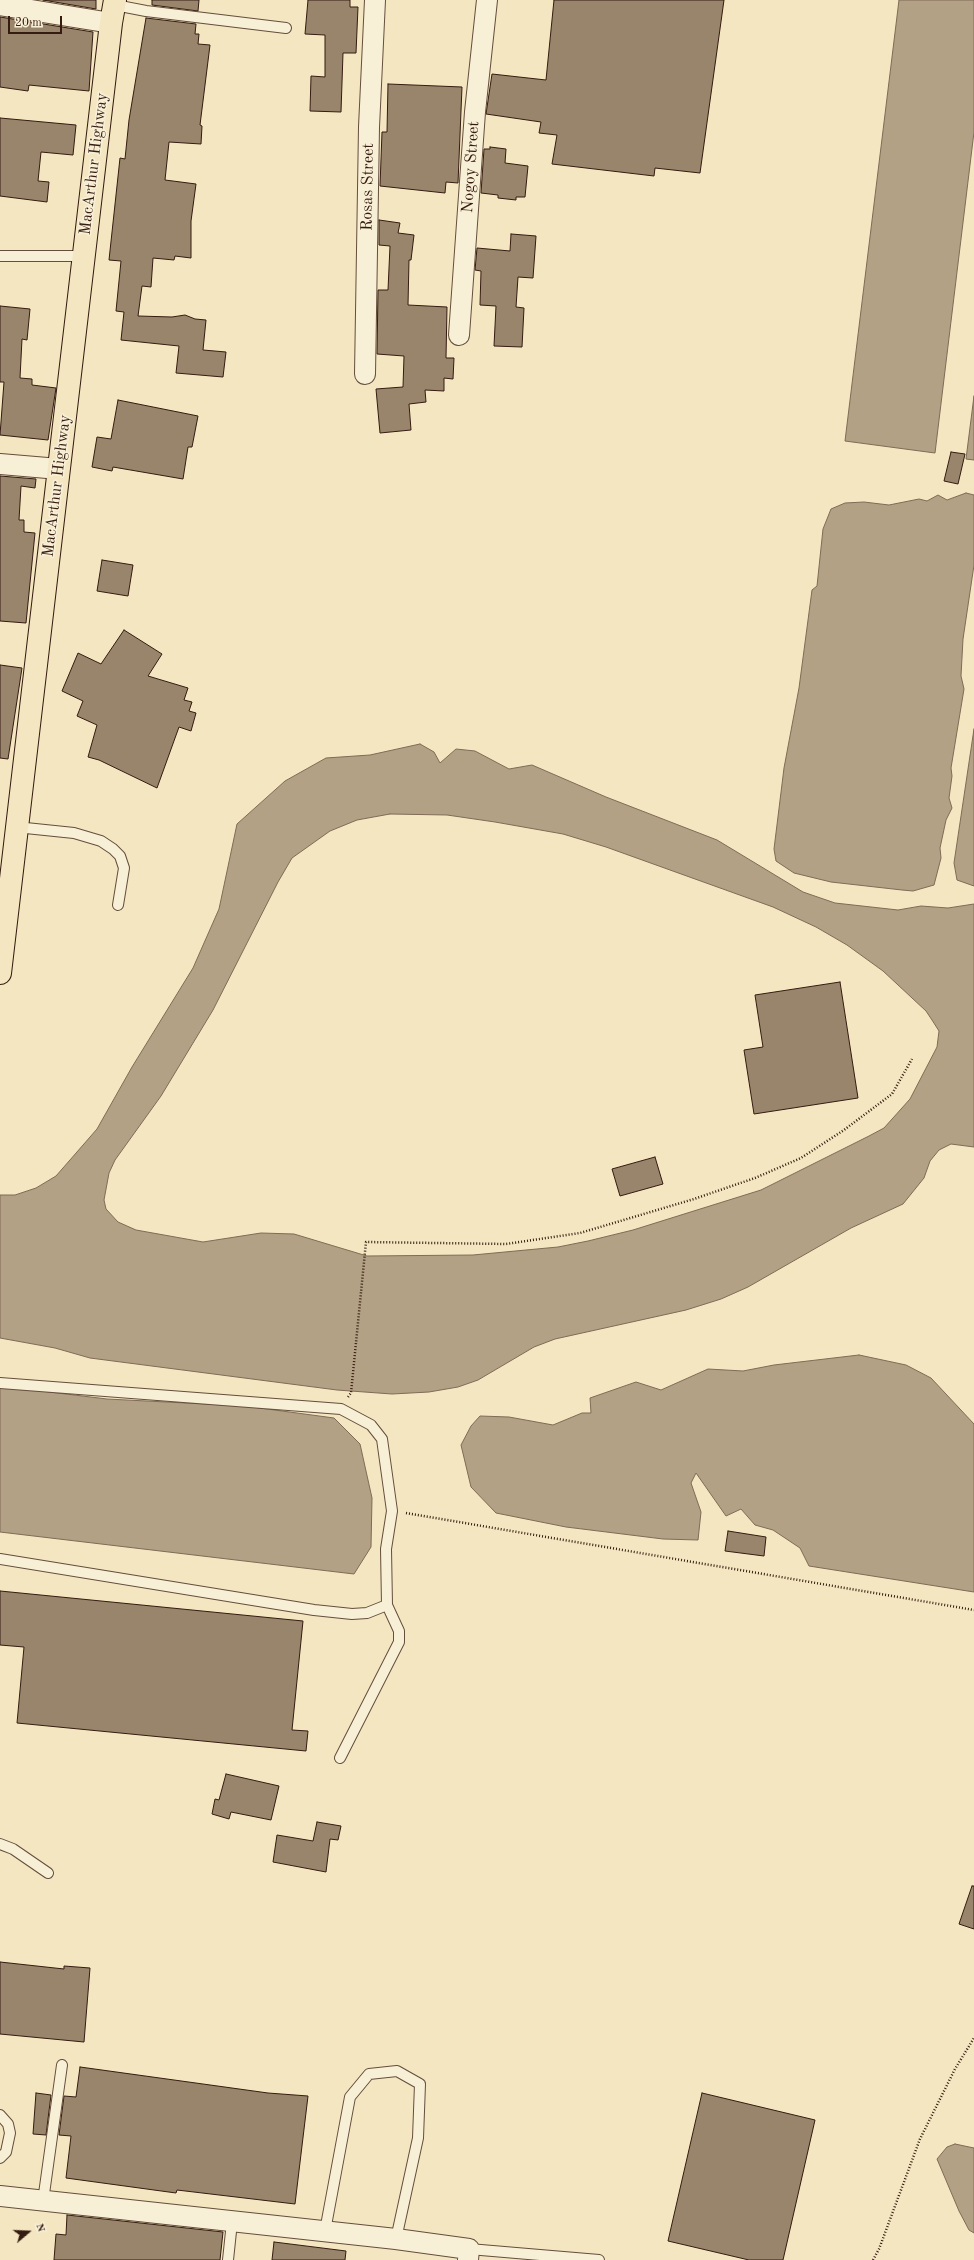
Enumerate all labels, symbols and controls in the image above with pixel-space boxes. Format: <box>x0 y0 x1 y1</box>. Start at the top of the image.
scale bar <box>10 8 64 34</box>
text: 20 m <box>15 17 42 29</box>
street label: MacArthur Highway <box>76 92 112 236</box>
street label: Nogoy Street <box>458 120 484 214</box>
street label: Rosas Street <box>358 143 378 231</box>
street label: MacArthur Highway <box>39 414 75 558</box>
north arrow <box>8 2212 48 2252</box>
text: N <box>33 2222 46 2234</box>

